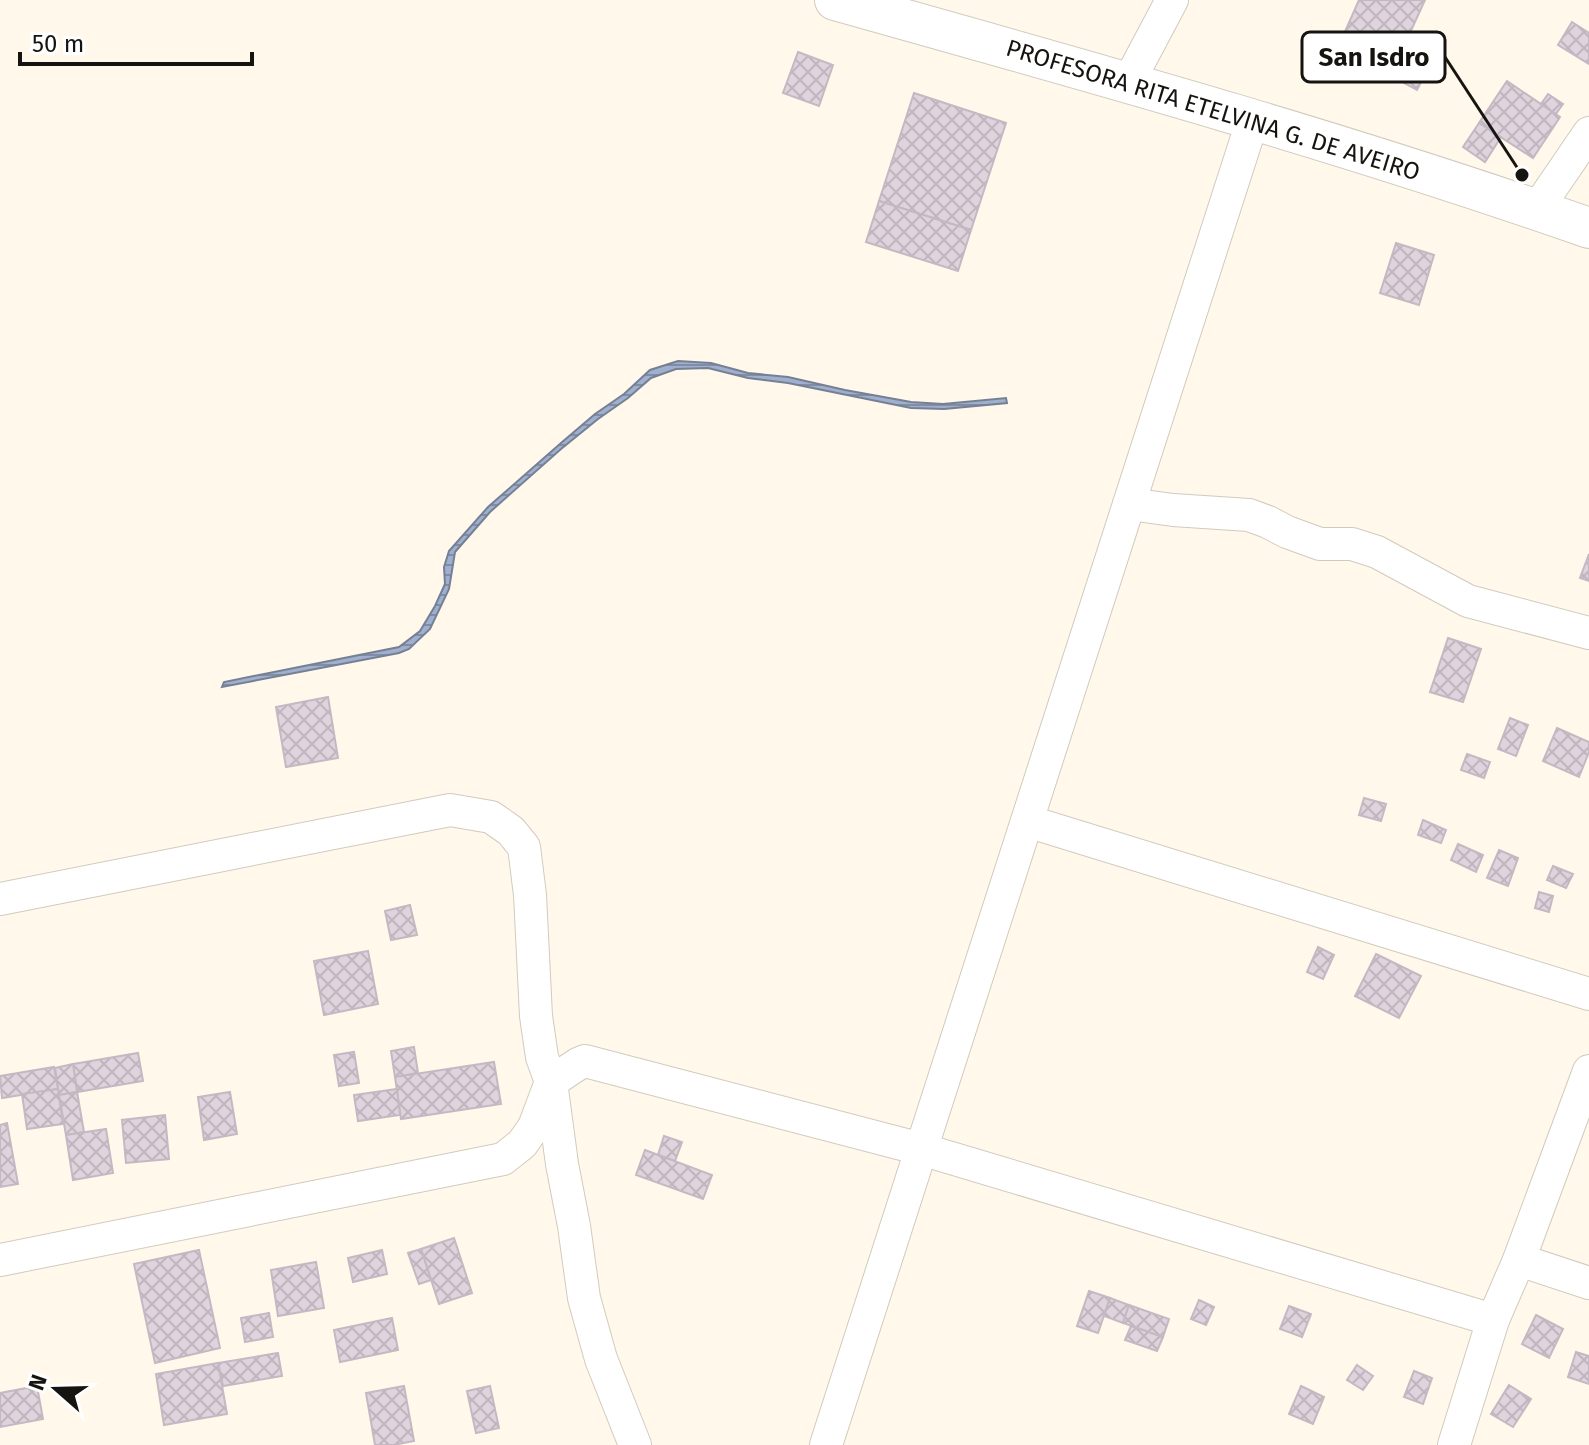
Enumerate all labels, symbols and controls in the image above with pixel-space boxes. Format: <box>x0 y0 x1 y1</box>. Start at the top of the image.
scale bar <box>20 16 252 66</box>
text: 50 m <box>32 30 84 58</box>
callout: San Isdro <box>1302 32 1445 82</box>
street label: PROFESORA RITA ETELVINA G. DE AVEIRO <box>1003 34 1423 186</box>
text: San Isdro <box>1319 42 1429 73</box>
north arrow <box>16 1349 96 1429</box>
text: N <box>22 1371 53 1394</box>

